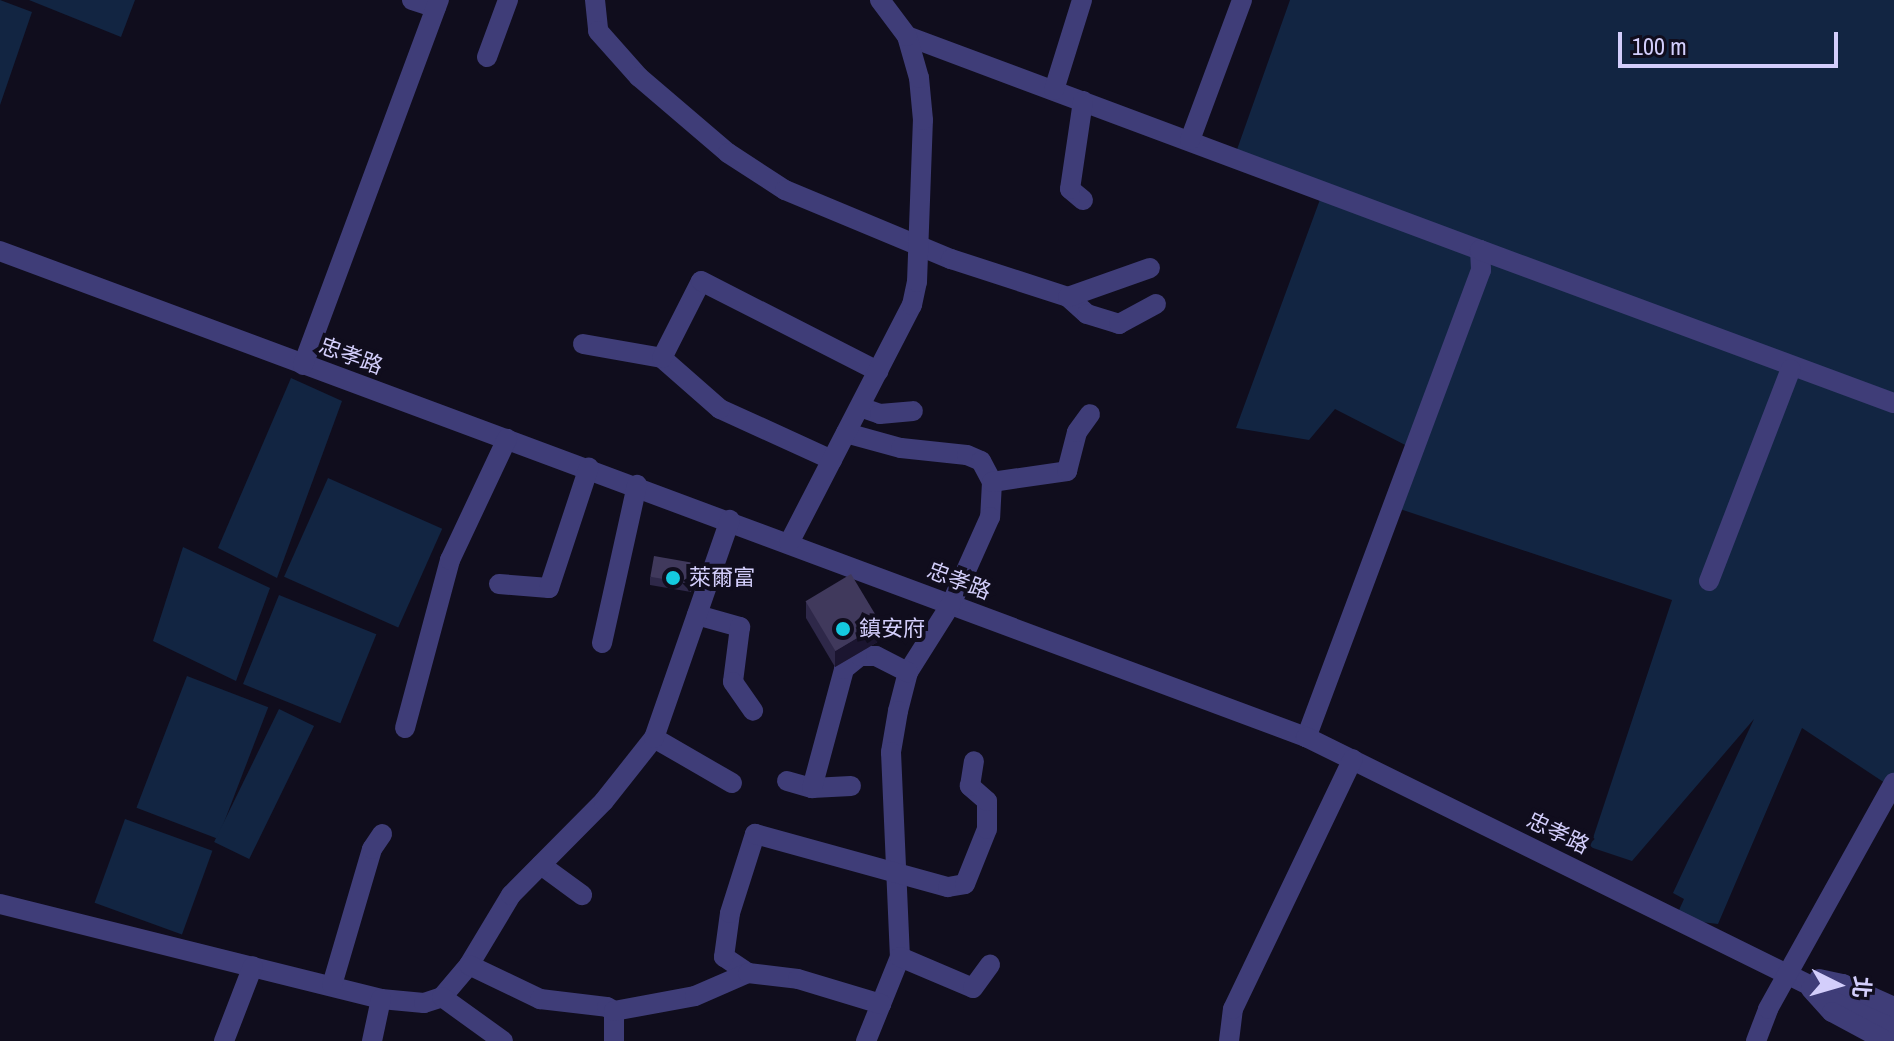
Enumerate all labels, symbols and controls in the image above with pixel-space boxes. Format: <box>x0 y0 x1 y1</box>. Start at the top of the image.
scale bar <box>1622 16 1842 66</box>
text: 100 m <box>1632 30 1687 62</box>
street label: 忠孝路 <box>315 332 387 380</box>
street label: 忠孝路 <box>923 557 995 605</box>
place label: 萊爾富 <box>689 565 755 591</box>
marker: 萊爾富 <box>664 569 682 587</box>
place label: 鎮安府 <box>859 616 925 642</box>
marker: 鎮安府 <box>834 620 852 638</box>
street label: 忠孝路 <box>1523 807 1593 859</box>
north arrow <box>1798 945 1878 1025</box>
text: 北 <box>1846 975 1878 999</box>

